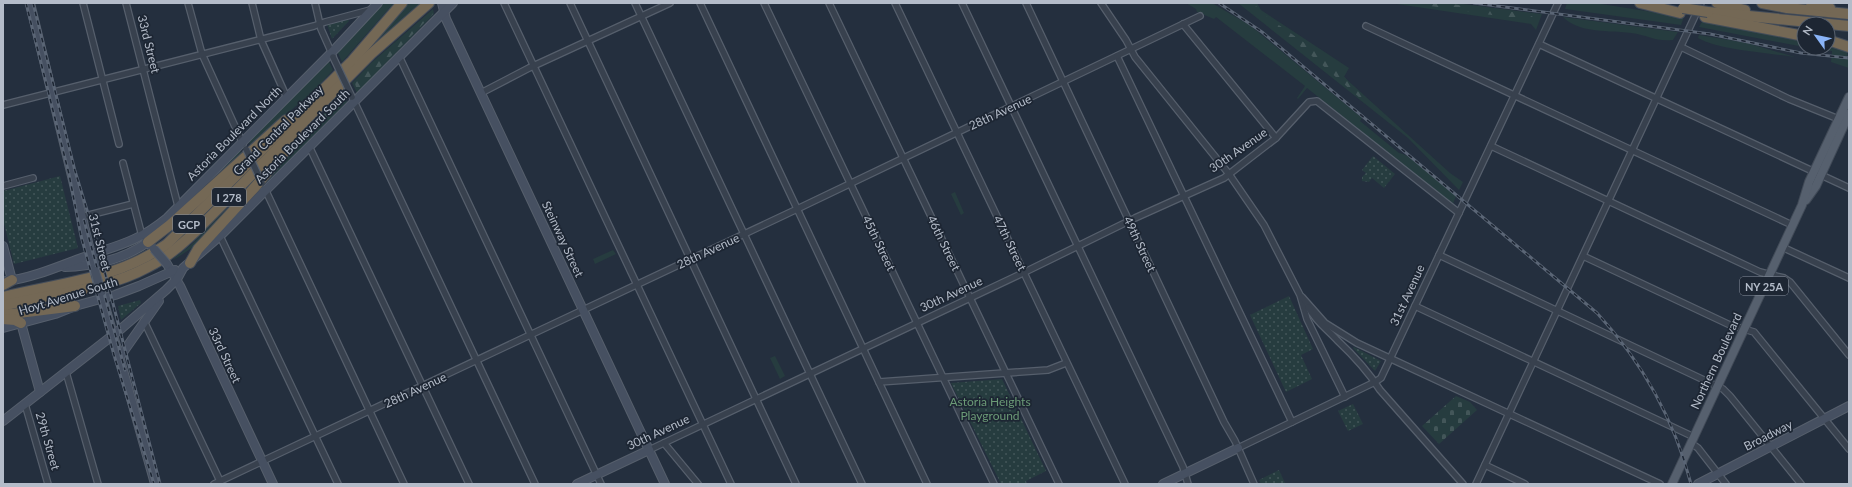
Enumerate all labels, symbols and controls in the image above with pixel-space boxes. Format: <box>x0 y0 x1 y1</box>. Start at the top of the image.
street label: 33rd Street <box>135 13 164 75</box>
north arrow <box>1796 16 1836 56</box>
text: N <box>1799 23 1815 37</box>
street label: Grand Central Parkway <box>230 81 327 178</box>
street label: Astoria Boulevard North <box>183 82 285 184</box>
street label: Astoria Boulevard South <box>252 86 352 186</box>
street label: 28th Avenue <box>966 91 1034 133</box>
street label: 30th Avenue <box>1206 125 1270 175</box>
road number: I 278 <box>212 188 246 206</box>
street label: Steinway Street <box>539 199 587 280</box>
street label: 31st Street <box>86 212 114 273</box>
street label: 45th Street <box>859 213 899 274</box>
street label: 46th Street <box>924 213 964 274</box>
street label: 47th Street <box>990 213 1030 274</box>
street label: 49th Street <box>1121 214 1160 275</box>
road number: GCP <box>173 215 205 233</box>
street label: 28th Avenue <box>674 230 742 272</box>
street label: 31st Avenue <box>1386 262 1428 328</box>
street label: 30th Avenue <box>917 273 985 315</box>
street label: Hoyt Avenue South <box>17 274 119 318</box>
road number: NY 25A <box>1740 277 1788 295</box>
street label: Northern Boulevard <box>1687 310 1745 412</box>
street label: 33rd Street <box>206 325 245 386</box>
street label: 28th Avenue <box>381 369 449 411</box>
park label: Astoria Heights Playground <box>949 394 1031 423</box>
street label: 29th Street <box>33 410 64 472</box>
street label: 30th Avenue <box>624 411 692 453</box>
street label: Broadway <box>1741 416 1796 454</box>

